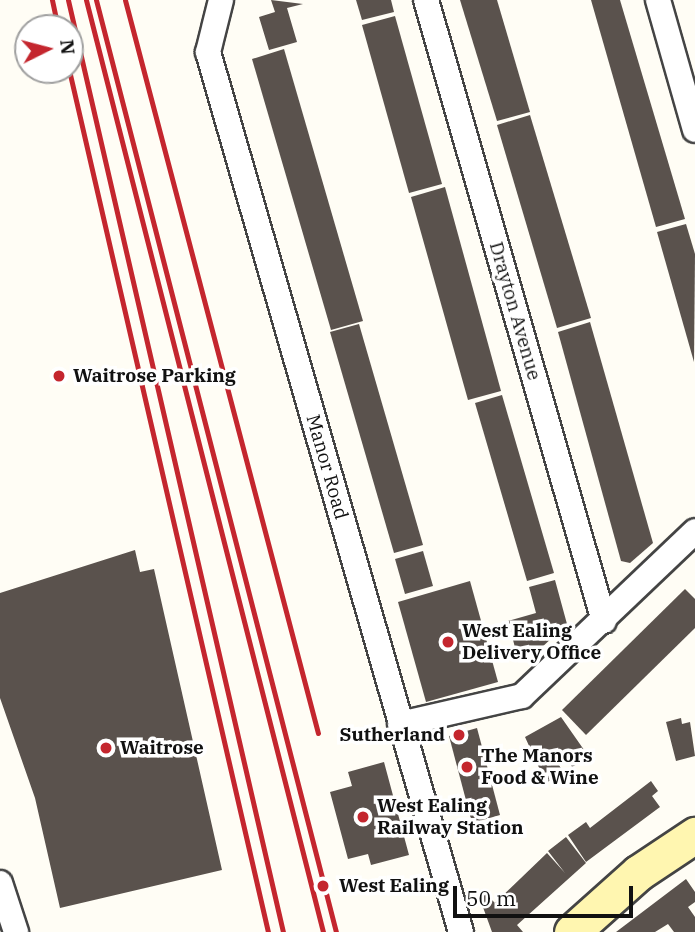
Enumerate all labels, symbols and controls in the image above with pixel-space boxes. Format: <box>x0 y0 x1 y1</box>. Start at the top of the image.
north arrow <box>14 14 84 84</box>
text: N <box>55 38 81 56</box>
street label: Drayton Avenue <box>484 239 546 383</box>
place label: Waitrose Parking <box>73 365 236 387</box>
marker: Waitrose Parking <box>51 368 67 384</box>
street label: Manor Road <box>301 412 353 522</box>
place label: West Ealing Delivery Office <box>462 620 601 664</box>
marker: West Ealing Delivery Office <box>440 634 456 650</box>
place label: Sutherland <box>340 724 445 746</box>
marker: Sutherland <box>451 727 467 743</box>
place label: Waitrose <box>120 737 204 759</box>
marker: Waitrose <box>98 740 114 756</box>
place label: The Manors Food & Wine <box>481 745 599 789</box>
marker: The Manors Food & Wine <box>459 759 475 775</box>
place label: West Ealing Railway Station <box>377 795 524 839</box>
marker: West Ealing Railway Station <box>355 809 371 825</box>
scale bar <box>457 872 637 916</box>
place label: West Ealing <box>339 875 449 897</box>
marker: West Ealing <box>313 876 333 896</box>
text: 50 m <box>466 884 516 912</box>

